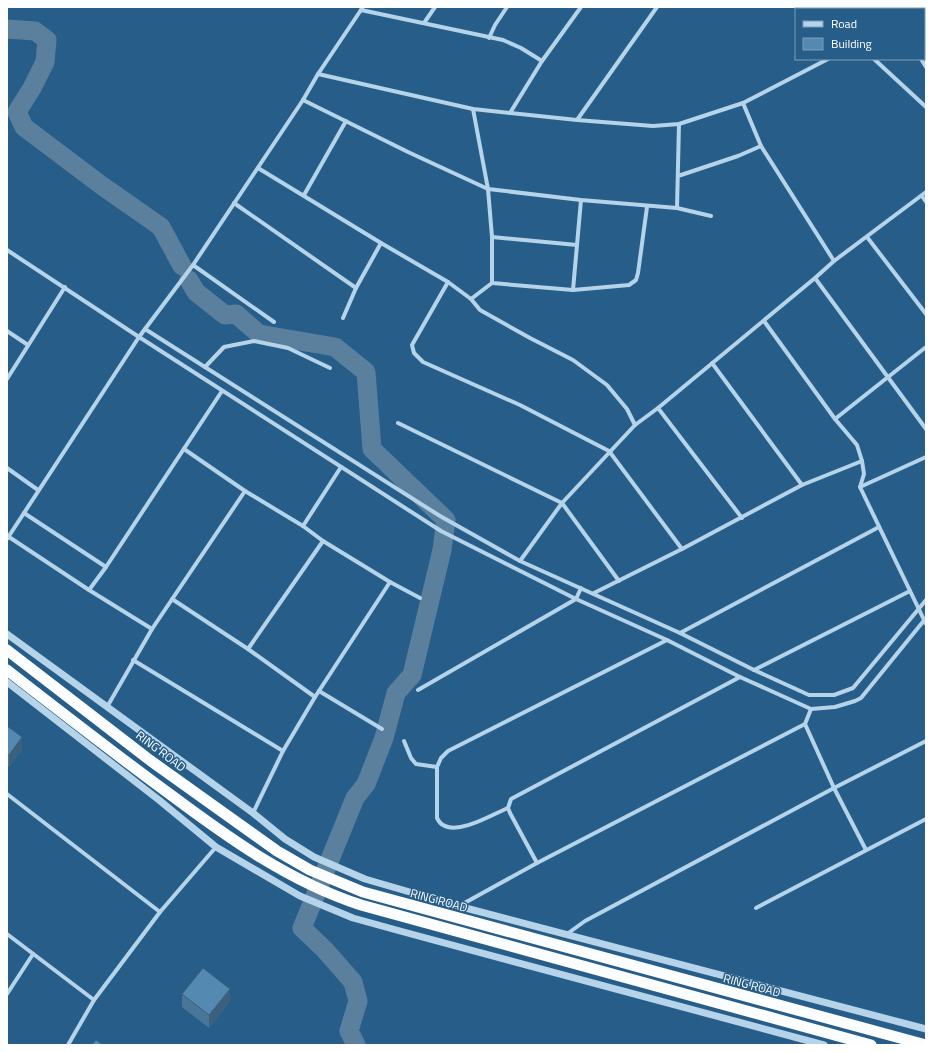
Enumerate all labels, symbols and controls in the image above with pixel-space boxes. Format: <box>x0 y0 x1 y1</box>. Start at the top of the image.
legend <box>795 8 925 60</box>
text: Road <box>831 14 857 33</box>
text: Building <box>831 34 872 53</box>
street label: RING ROAD <box>132 726 190 776</box>
street label: RING ROAD <box>408 883 470 917</box>
street label: RING ROAD <box>721 968 783 1002</box>

